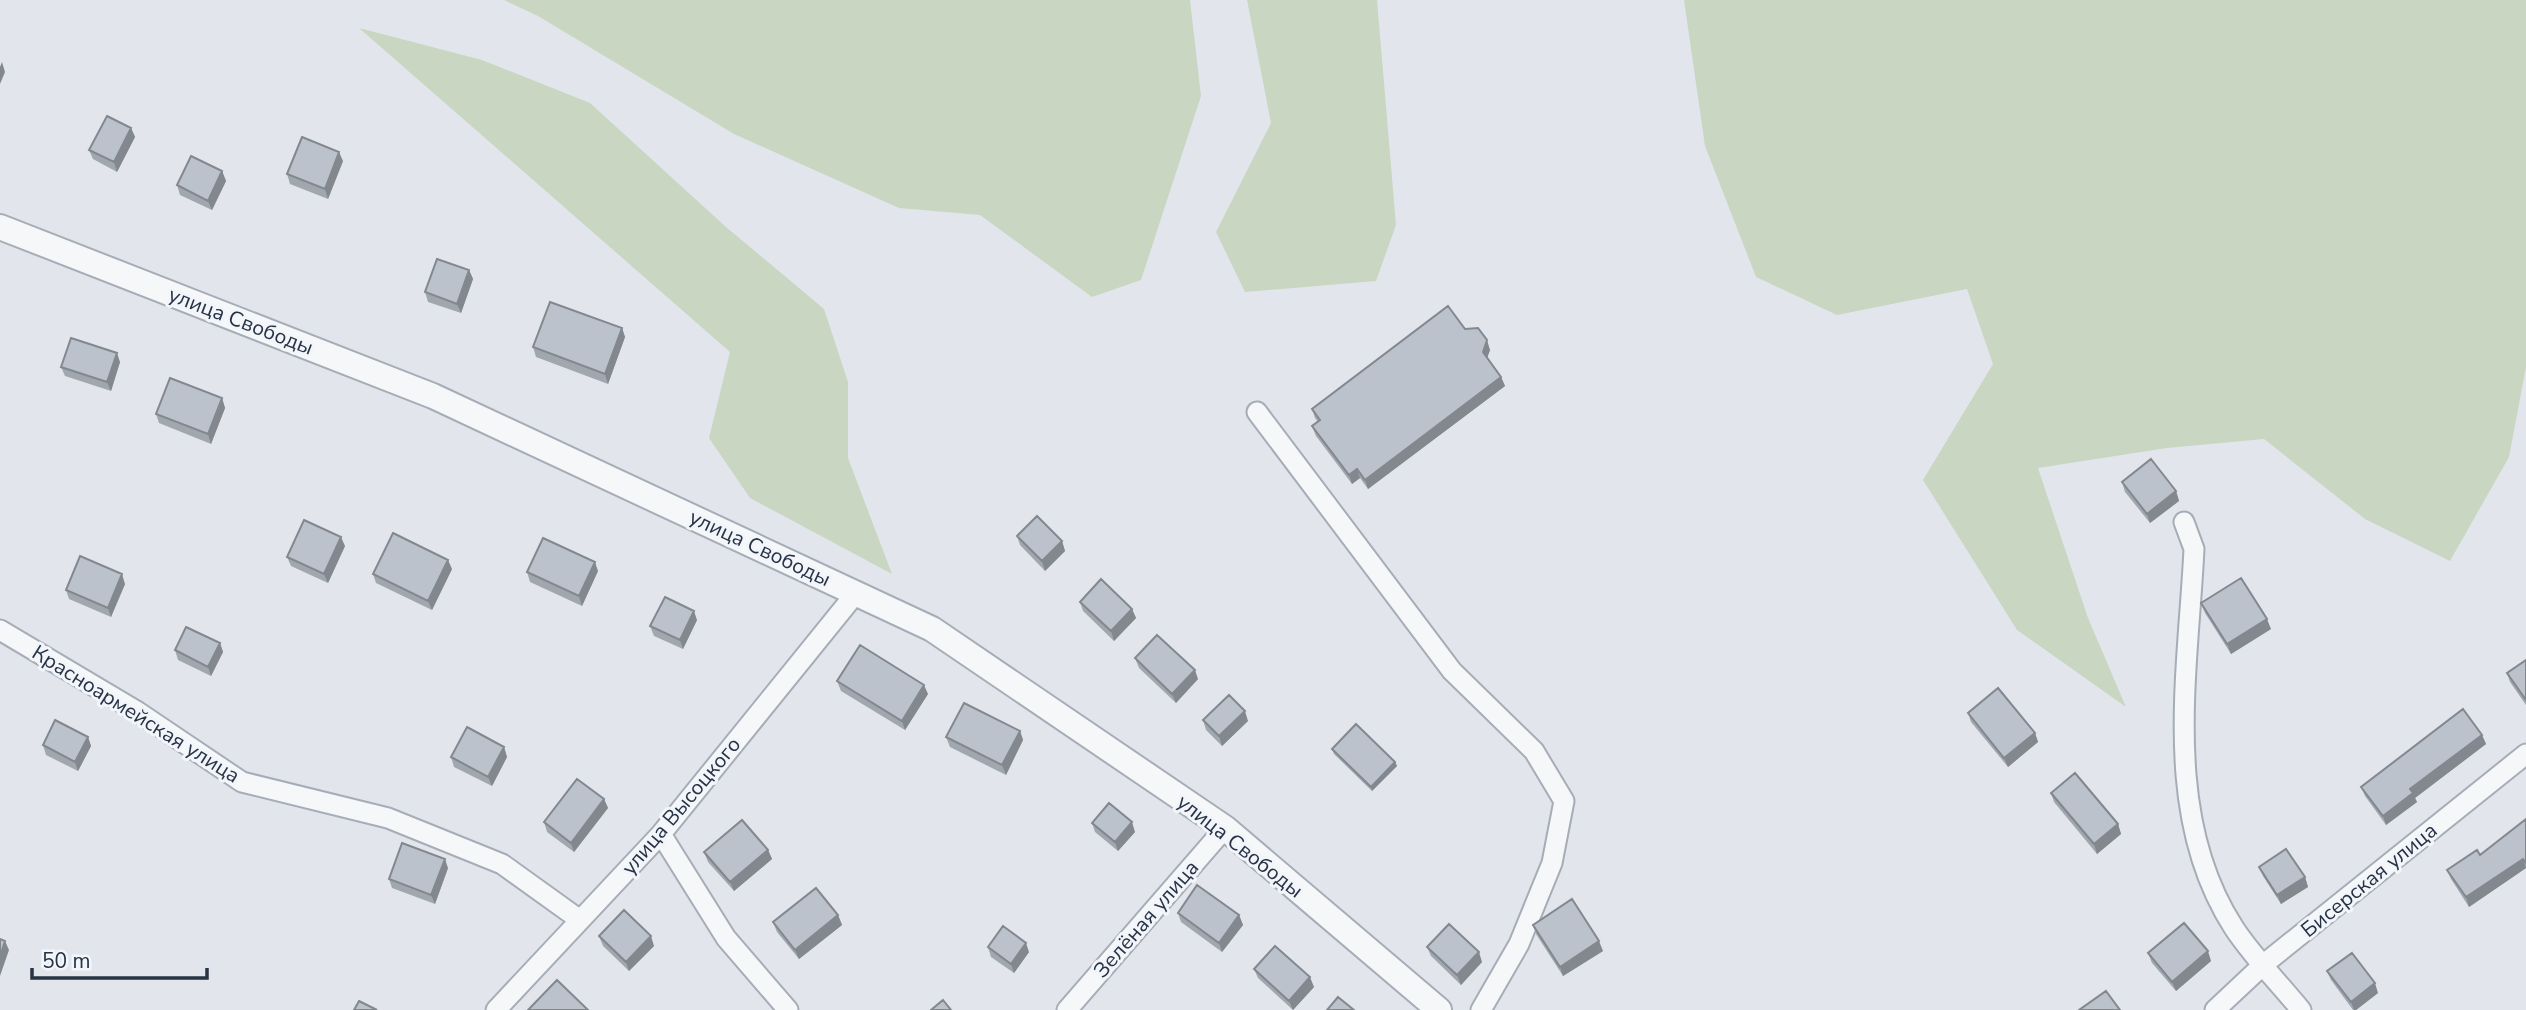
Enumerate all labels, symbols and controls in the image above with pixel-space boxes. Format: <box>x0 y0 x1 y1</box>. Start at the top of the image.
street label: улица Свободы <box>165 281 317 361</box>
street label: улица Свободы <box>685 503 835 593</box>
street label: Красноармейская улица <box>27 638 245 790</box>
street label: улица Высоцкого <box>615 731 747 881</box>
street label: улица Свободы <box>1171 788 1309 904</box>
street label: Бисерская улица <box>2295 816 2443 944</box>
street label: Зелёная улица <box>1087 854 1205 984</box>
scale bar <box>32 936 206 980</box>
text: 50 m <box>42 947 91 975</box>

